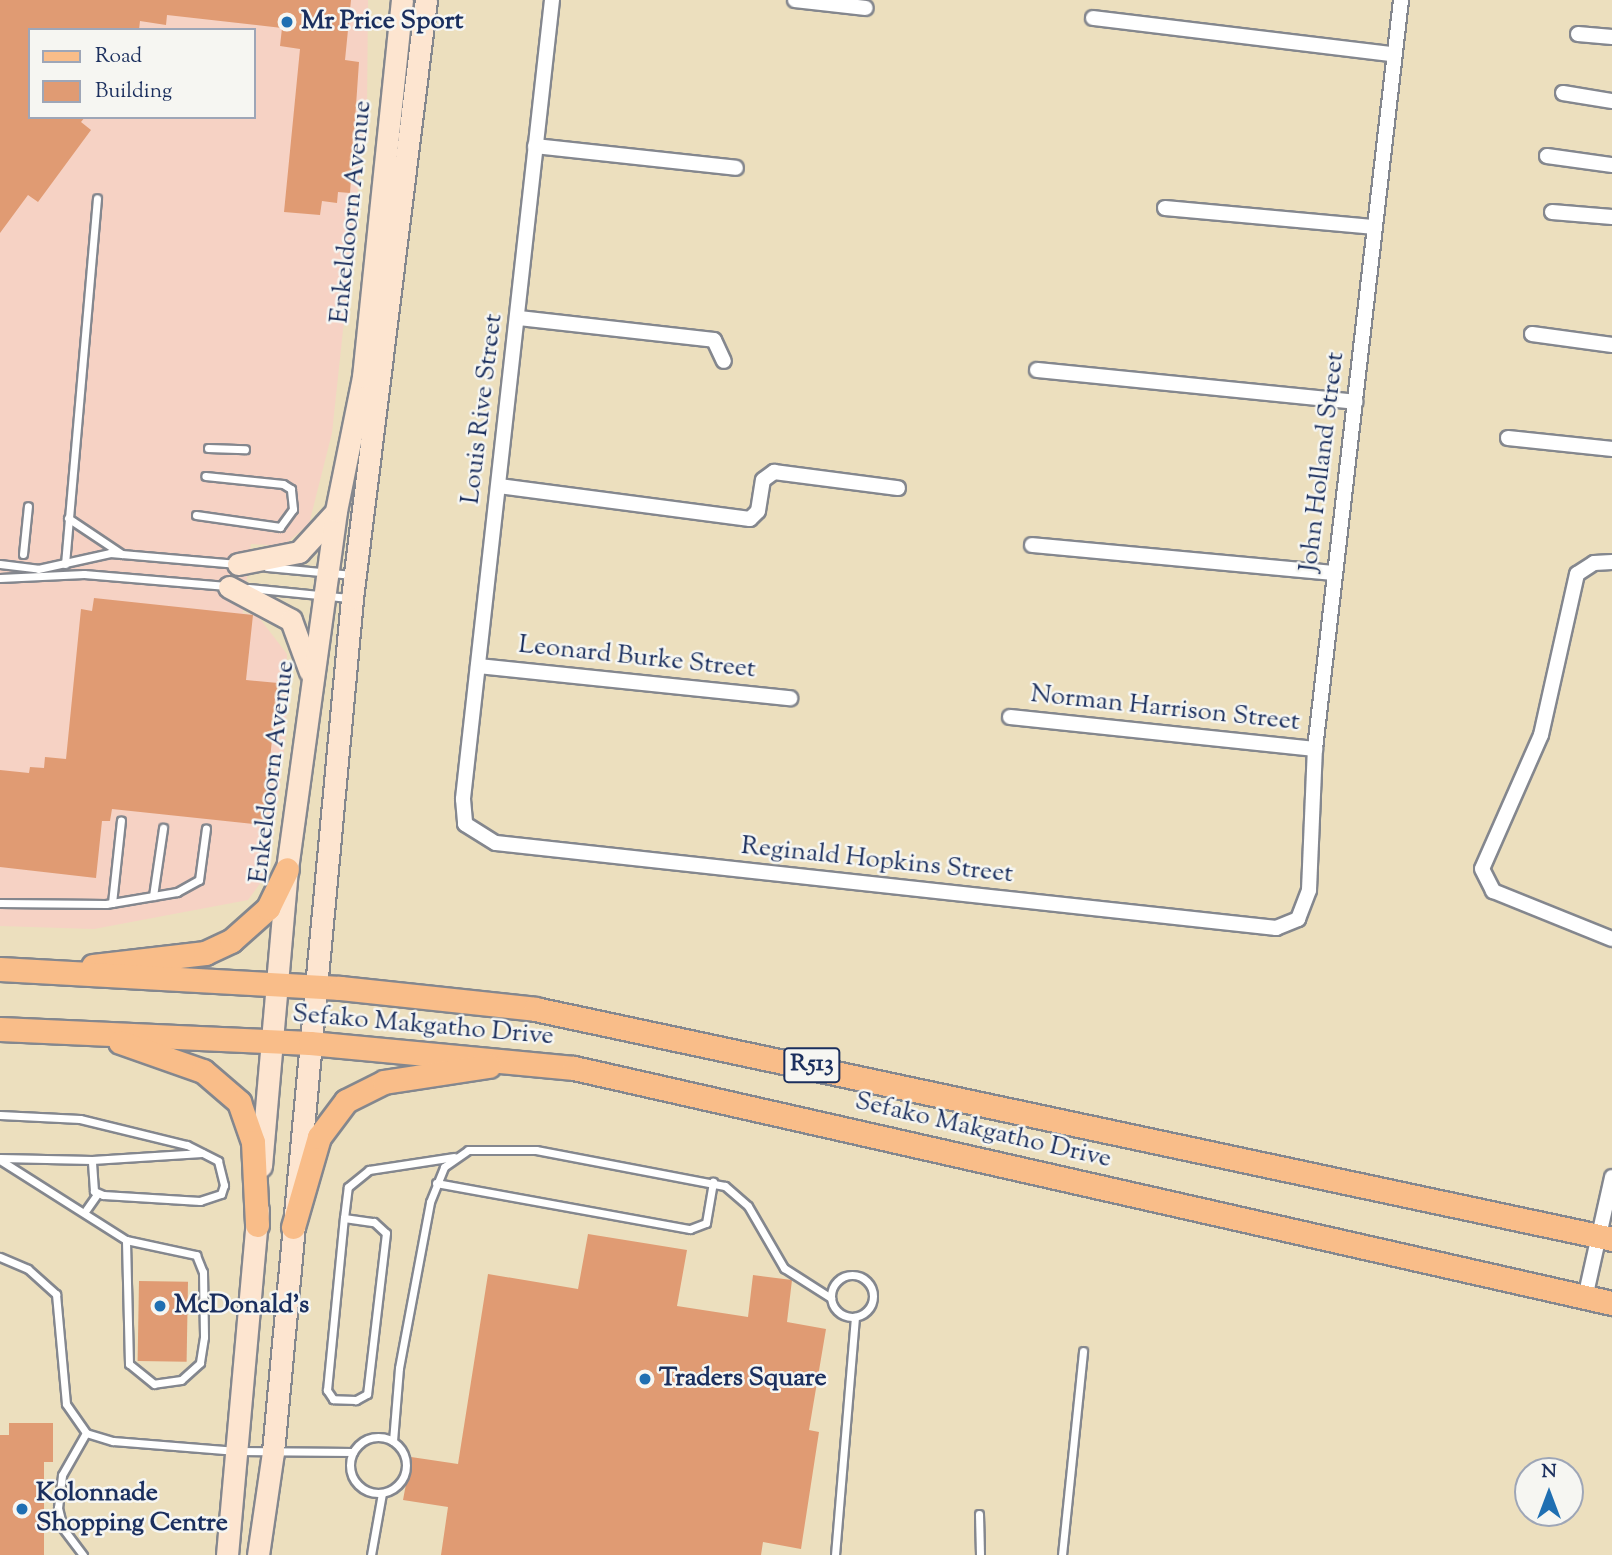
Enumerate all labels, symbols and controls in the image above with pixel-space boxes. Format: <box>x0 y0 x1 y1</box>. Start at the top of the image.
place label: Mr Price Sport <box>301 6 463 38</box>
marker: Mr Price Sport <box>279 14 295 30</box>
legend <box>28 28 256 119</box>
text: Road <box>95 42 142 72</box>
text: Building <box>95 77 172 107</box>
street label: Enkeldoorn Avenue <box>325 99 379 325</box>
street label: Louis Rive Street <box>456 312 510 506</box>
street label: John Holland Street <box>1294 350 1352 574</box>
street label: Leonard Burke Street <box>517 630 757 686</box>
street label: Enkeldoorn Avenue <box>244 659 302 885</box>
street label: Norman Harrison Street <box>1029 679 1301 739</box>
street label: Reginald Hopkins Street <box>739 831 1015 891</box>
street label: Sefako Makgatho Drive <box>291 999 555 1053</box>
road number: R513 <box>782 1044 842 1086</box>
street label: Sefako Makgatho Drive <box>852 1086 1114 1176</box>
place label: McDonald's <box>174 1290 309 1322</box>
marker: McDonald's <box>152 1298 168 1314</box>
place label: Traders Square <box>659 1363 827 1395</box>
marker: Traders Square <box>637 1371 653 1387</box>
north arrow <box>1514 1457 1584 1527</box>
text: N <box>1541 1459 1557 1486</box>
place label: Kolonnade Shopping Centre <box>36 1478 228 1540</box>
marker: Kolonnade Shopping Centre <box>14 1501 30 1517</box>

